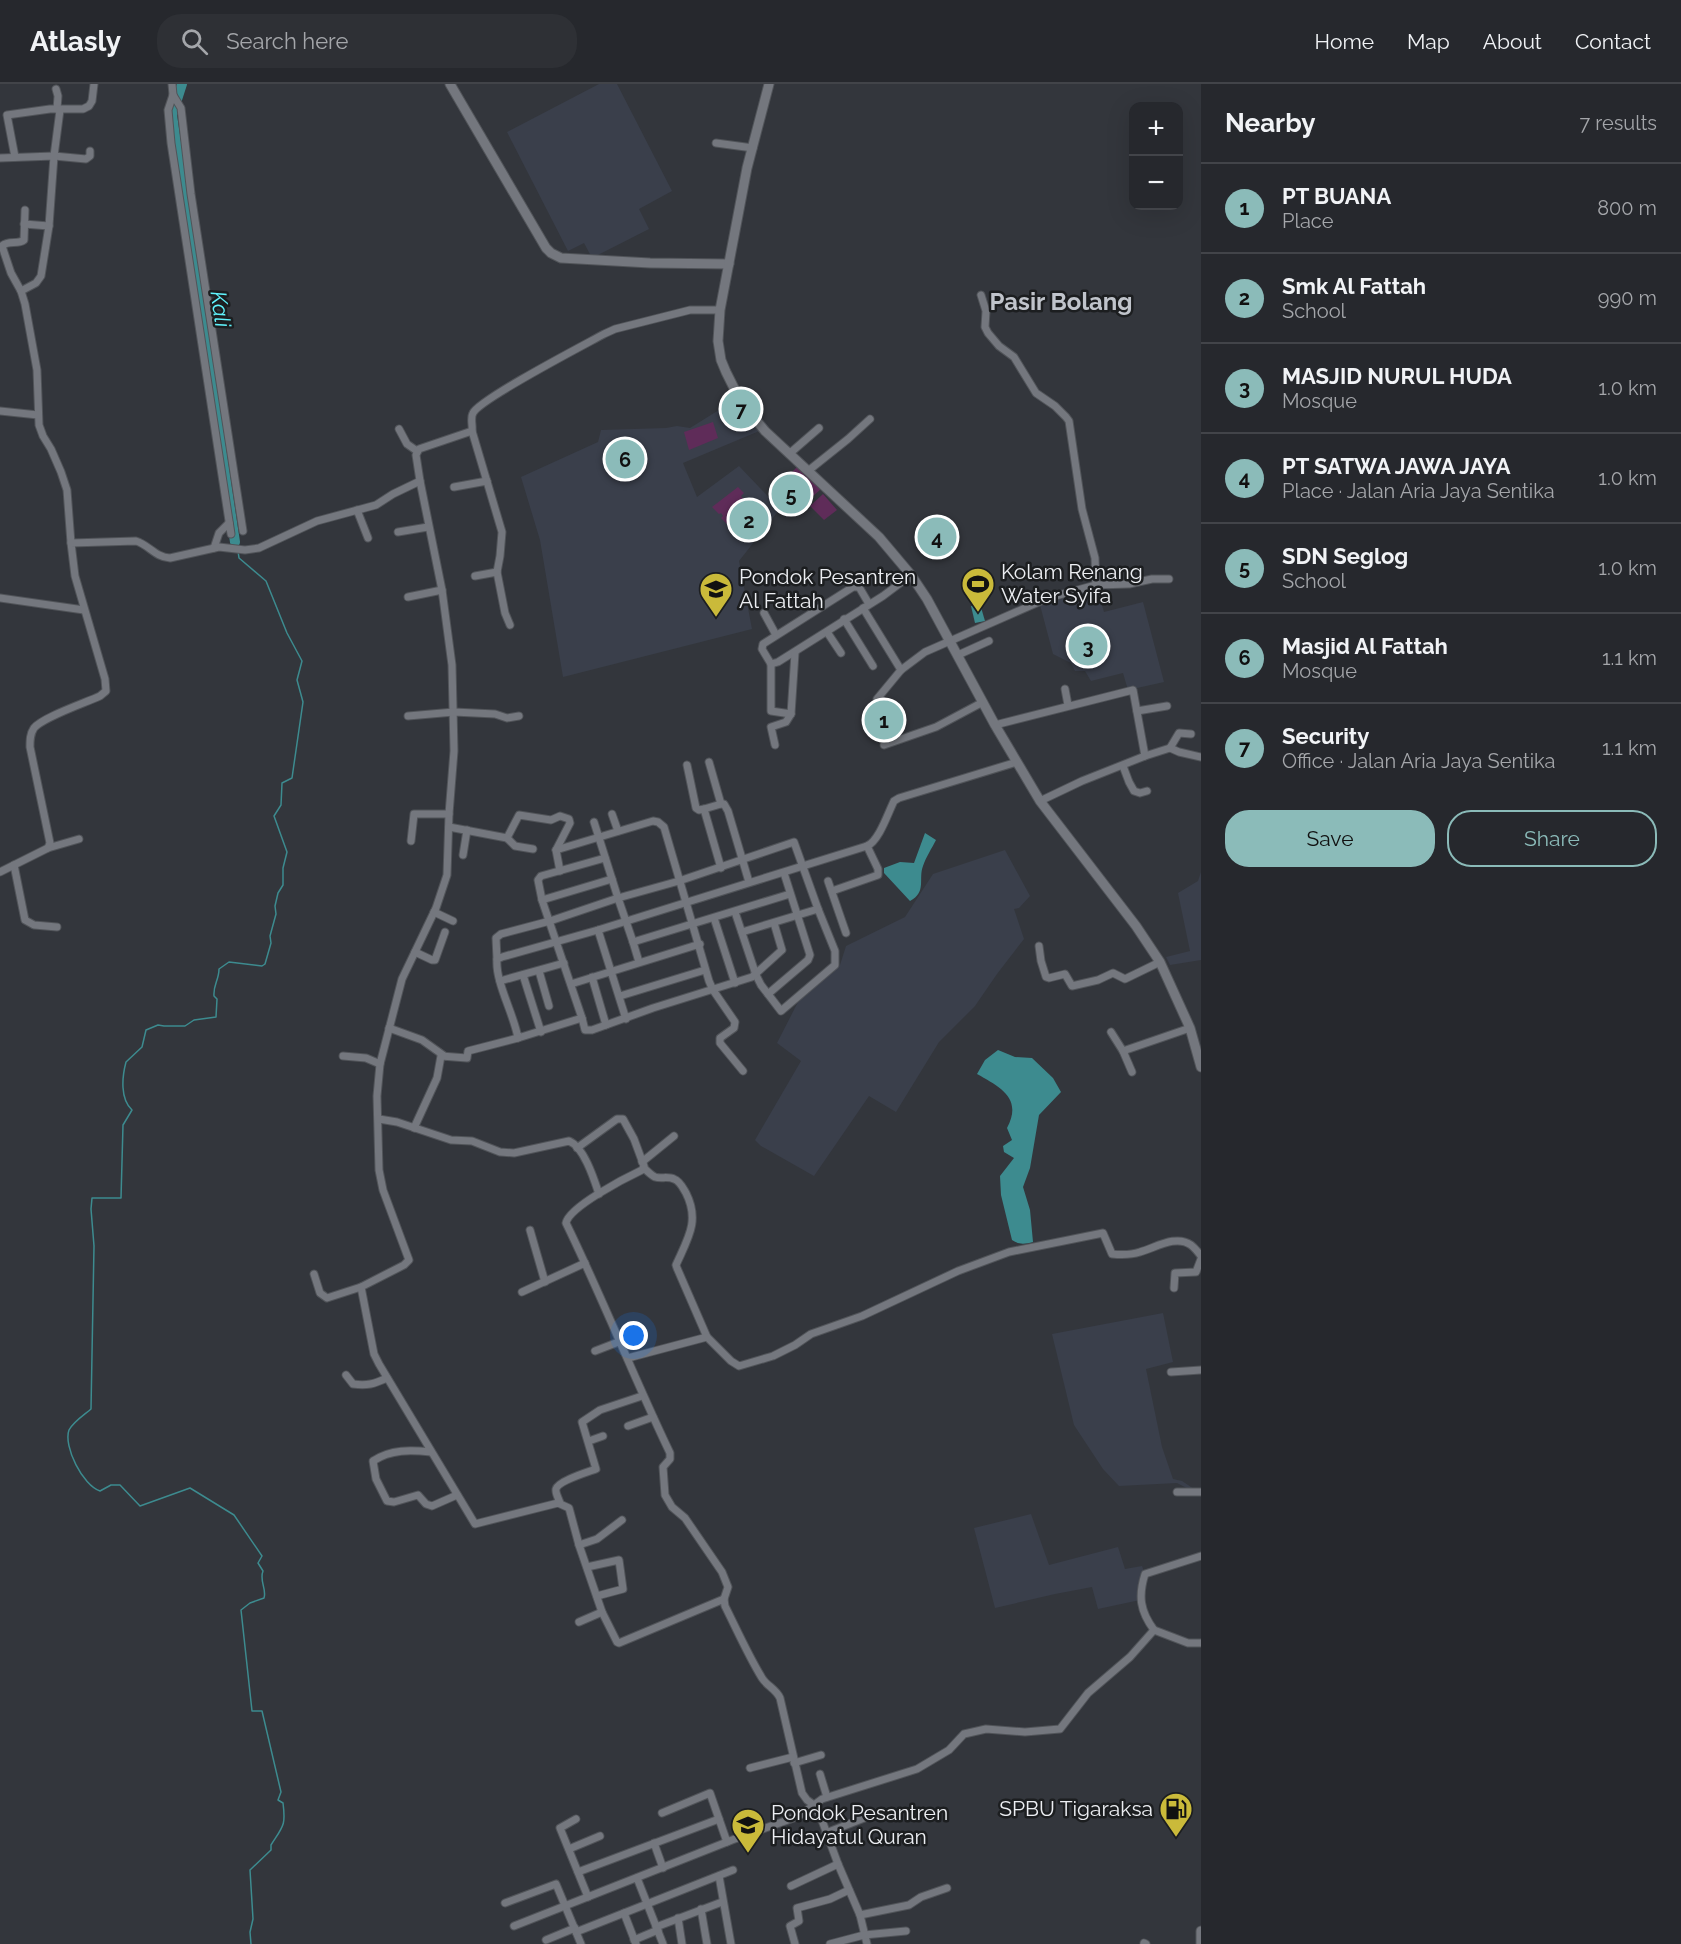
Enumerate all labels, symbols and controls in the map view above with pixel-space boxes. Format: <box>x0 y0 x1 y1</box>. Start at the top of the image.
search box <box>157 14 577 68</box>
text: Atlasly <box>30 25 121 58</box>
icon: search <box>178 25 211 58</box>
text: Search here <box>226 28 348 54</box>
text: Home <box>1315 29 1374 54</box>
text: Map <box>1407 29 1450 54</box>
text: About <box>1483 29 1542 54</box>
text: Contact <box>1575 29 1651 54</box>
map controls <box>1129 102 1183 210</box>
button: + <box>1129 102 1183 156</box>
text: Nearby <box>1225 108 1315 138</box>
text: 7 results <box>1579 111 1657 135</box>
button: − <box>1129 156 1183 210</box>
text: PT BUANA <box>1282 183 1391 209</box>
text: 1 <box>1240 196 1249 220</box>
text: 800 m <box>1597 196 1657 220</box>
text: Place <box>1282 209 1333 233</box>
text: Smk Al Fattah <box>1282 273 1426 299</box>
text: 2 <box>1239 286 1250 310</box>
text: 990 m <box>1598 286 1657 310</box>
district label: Pasir Bolang <box>989 287 1133 316</box>
water label: Kali <box>206 289 237 330</box>
text: School <box>1282 299 1346 323</box>
text: MASJID NURUL HUDA <box>1282 363 1512 389</box>
text: 3 <box>1239 376 1250 400</box>
text: 1.0 km <box>1598 376 1657 400</box>
pin: 7 <box>722 386 760 432</box>
text: Mosque <box>1282 389 1357 413</box>
pin: 6 <box>606 436 644 482</box>
text: PT SATWA JAWA JAYA <box>1282 453 1510 479</box>
text: 4 <box>1239 466 1250 490</box>
text: 1.0 km <box>1598 466 1657 490</box>
pin: 5 <box>772 472 810 516</box>
text: Place · Jalan Aria Jaya Sentika <box>1282 479 1555 503</box>
pin: 2 <box>730 498 768 542</box>
pin: 4 <box>918 514 956 560</box>
text: SDN Seglog <box>1282 543 1408 569</box>
text: 5 <box>1239 556 1250 580</box>
text: 1.0 km <box>1598 556 1657 580</box>
place label: Kolam Renang Water Syifa <box>1001 559 1143 608</box>
place label: Pondok Pesantren Al Fattah <box>739 564 916 613</box>
sports icon: Kolam Renang Water Syifa <box>960 566 996 613</box>
text: School <box>1282 569 1346 593</box>
school or university icon: Pondok Pesantren Al Fattah <box>698 571 734 618</box>
pin: 3 <box>1068 624 1108 668</box>
text: Masjid Al Fattah <box>1282 633 1448 659</box>
text: 6 <box>1238 646 1251 670</box>
text: 1.1 km <box>1602 646 1657 670</box>
text: Mosque <box>1282 659 1357 683</box>
pin: 1 <box>864 698 904 742</box>
text: Security <box>1282 723 1369 749</box>
text: 7 <box>1239 736 1250 760</box>
text: 1.1 km <box>1602 736 1657 760</box>
text: Office · Jalan Aria Jaya Sentika <box>1282 749 1556 773</box>
button: Save <box>1225 810 1435 867</box>
button: Share <box>1447 810 1657 867</box>
your location <box>619 1321 648 1350</box>
fuel station icon: SPBU Tigaraksa <box>1158 1791 1194 1838</box>
place label: SPBU Tigaraksa <box>999 1796 1153 1821</box>
place label: Pondok Pesantren Hidayatul Quran <box>771 1800 948 1849</box>
school or university icon: Pondok Pesantren Hidayatul Quran <box>730 1807 766 1854</box>

